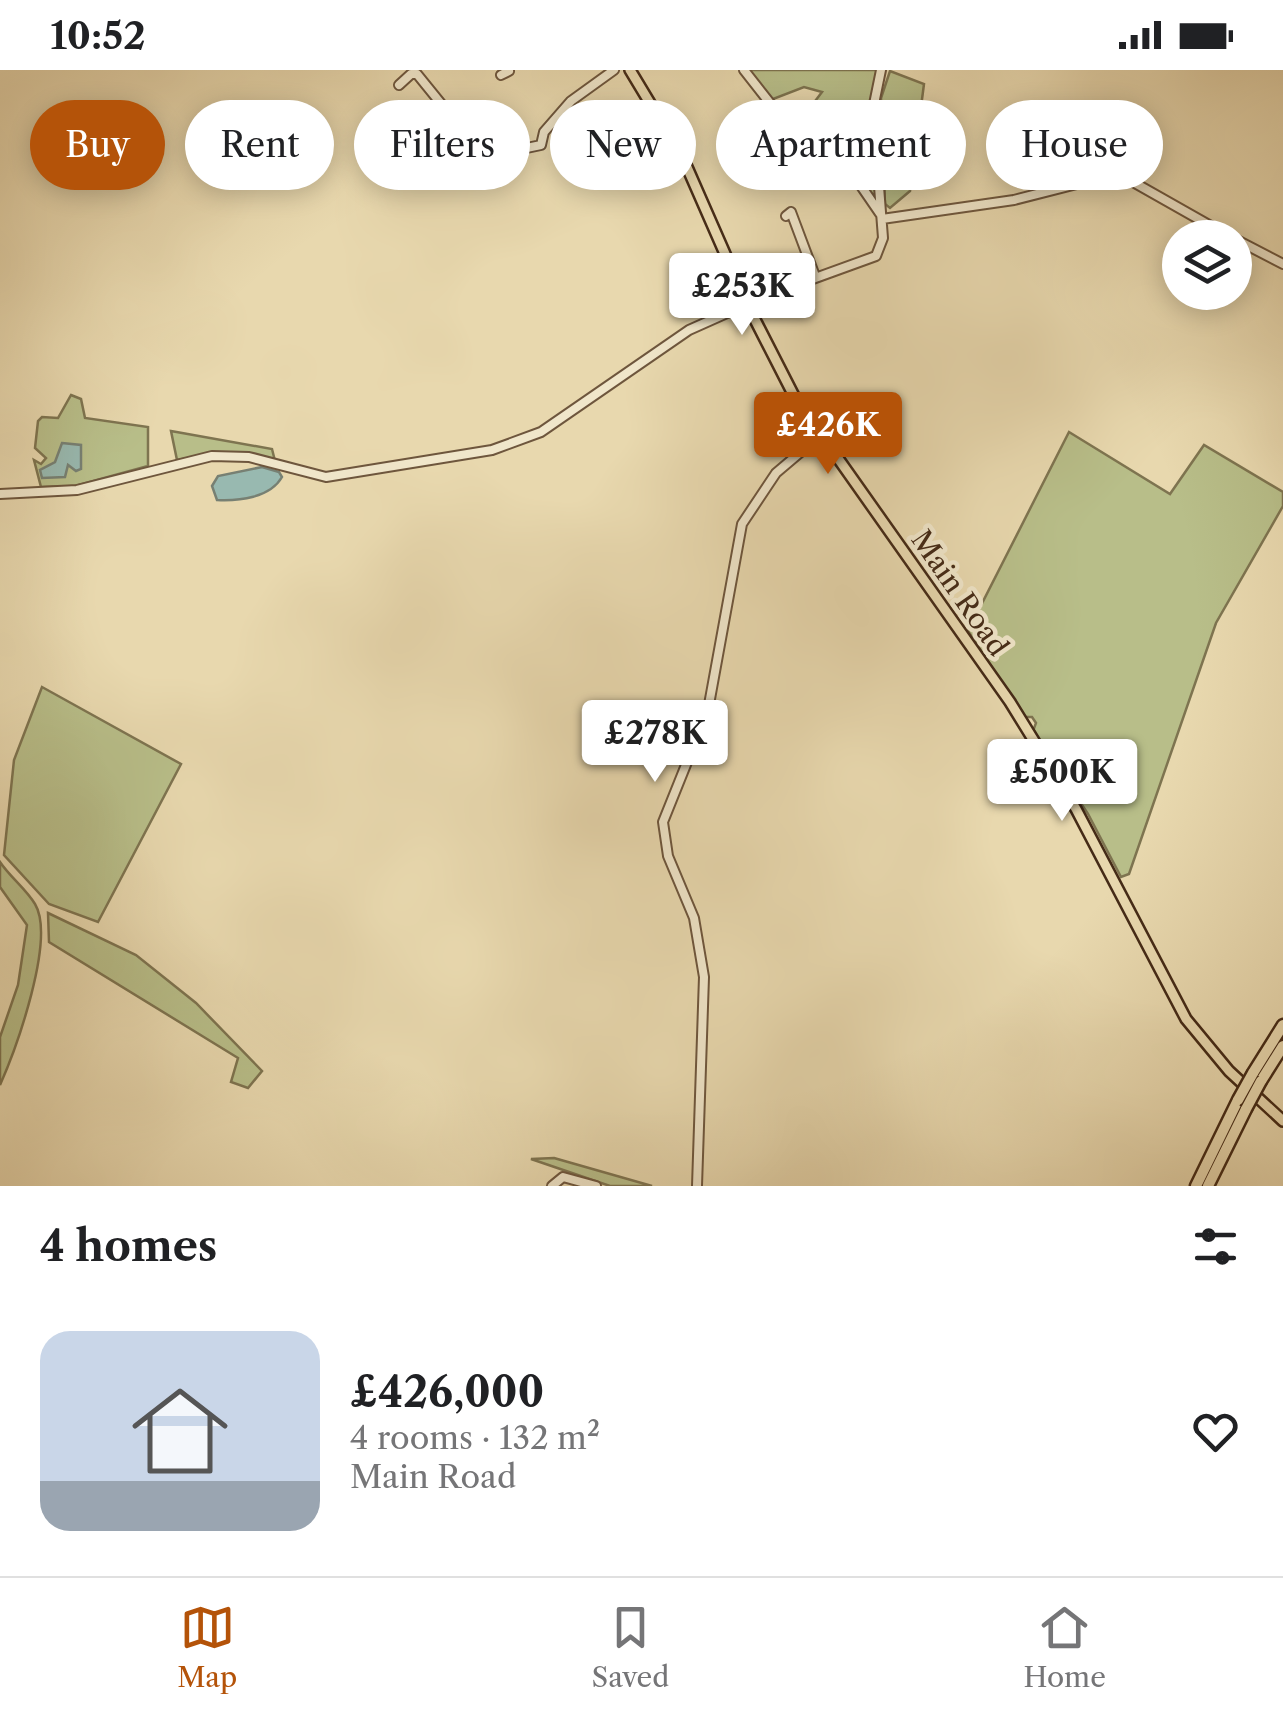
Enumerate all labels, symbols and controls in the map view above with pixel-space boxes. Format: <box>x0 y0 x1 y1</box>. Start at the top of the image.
text: 10:52 <box>50 12 146 59</box>
chip: Buy <box>30 100 165 190</box>
chip: Rent <box>185 100 334 190</box>
chip: Filters <box>354 100 530 190</box>
chip: New <box>550 100 696 190</box>
chip: Apartment <box>716 100 966 190</box>
chip: House <box>986 100 1163 190</box>
map controls <box>1162 220 1252 310</box>
button: layers <box>1162 220 1252 310</box>
pin: £253K <box>672 253 812 338</box>
text: £253K <box>691 266 793 305</box>
pin: £426K <box>758 392 898 477</box>
text: £426K <box>776 405 880 444</box>
street label: Main Road <box>904 524 1016 662</box>
pin: £278K <box>585 700 725 785</box>
text: £278K <box>604 713 706 752</box>
pin: £500K <box>992 739 1132 824</box>
text: £500K <box>1009 752 1115 791</box>
icon: filters <box>1188 1219 1243 1274</box>
text: 4 homes <box>40 1220 217 1272</box>
text: £426,000 <box>350 1366 544 1418</box>
icon: home <box>120 1371 240 1491</box>
icon: heart <box>1188 1404 1243 1459</box>
text: 4 rooms · 132 m² <box>350 1418 600 1457</box>
text: Main Road <box>350 1457 516 1496</box>
tab: Map <box>177 1600 237 1694</box>
tab: Saved <box>592 1600 669 1694</box>
tab: Home <box>1024 1600 1106 1694</box>

